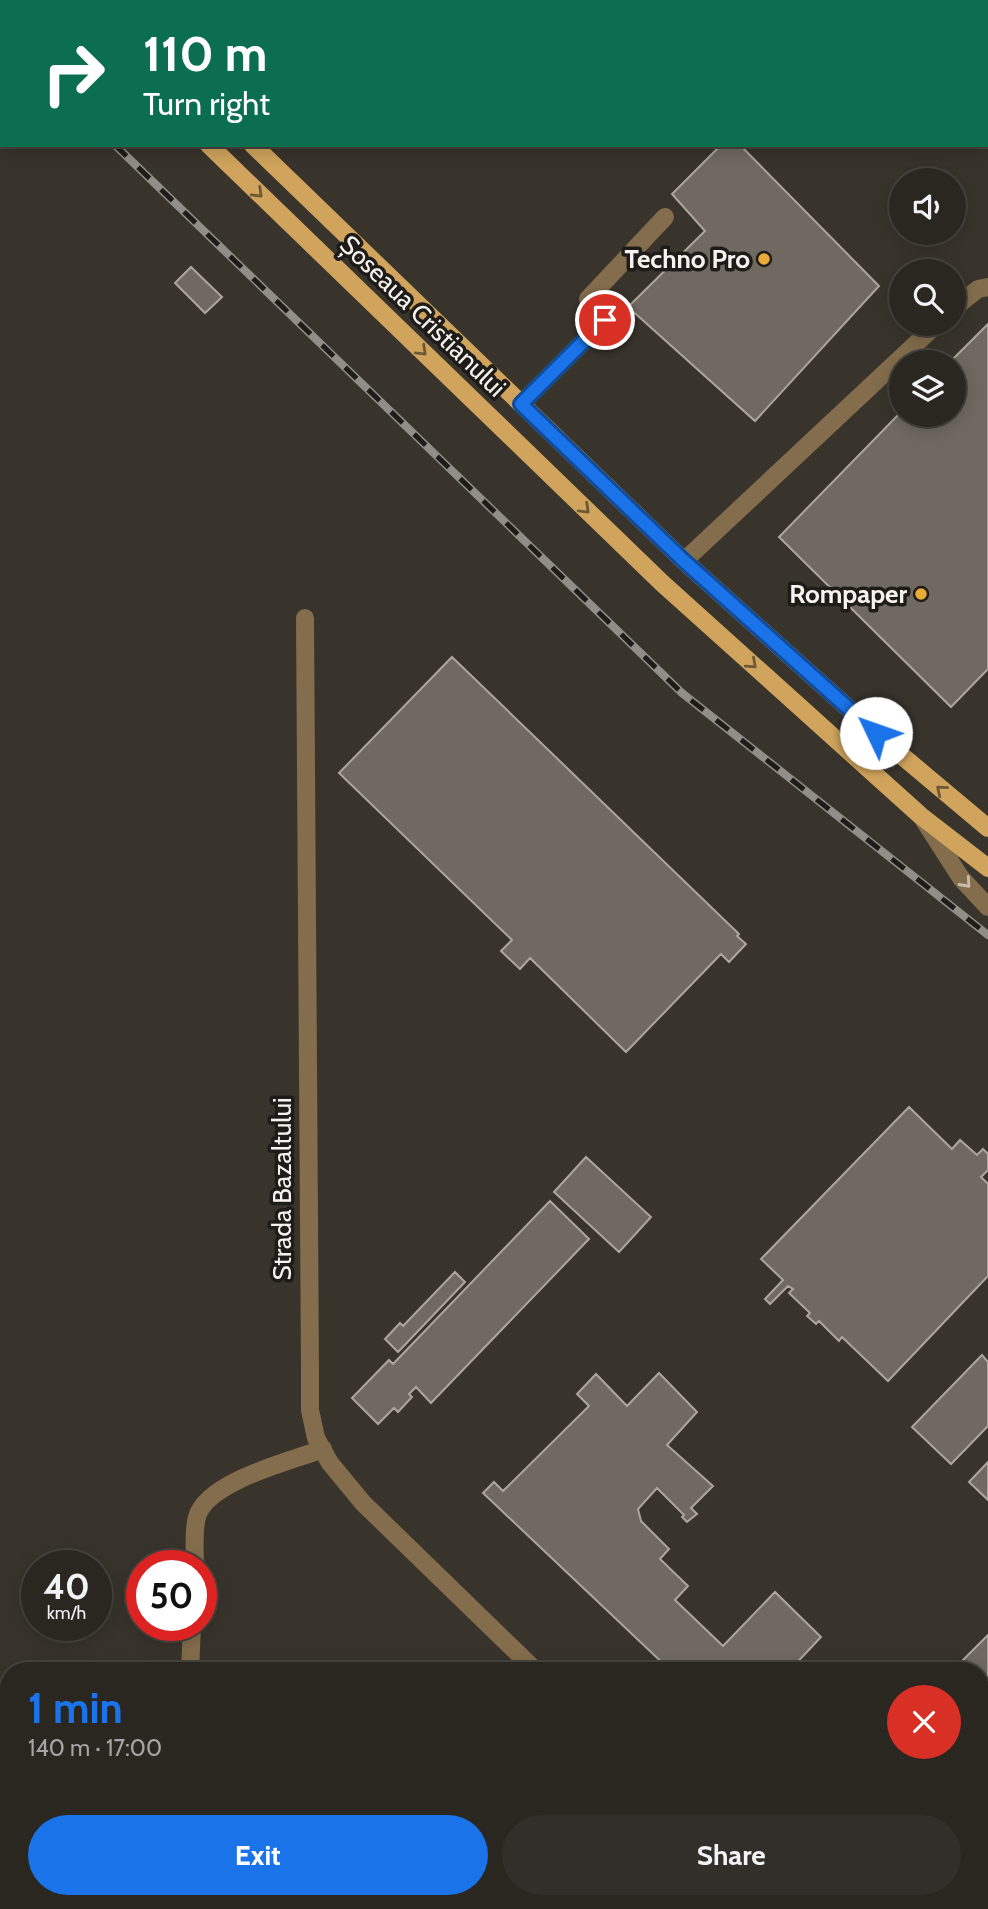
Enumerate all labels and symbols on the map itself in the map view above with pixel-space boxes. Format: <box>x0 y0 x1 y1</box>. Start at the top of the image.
one-way arrow <box>250 184 263 197</box>
street label: Șoseaua Cristianului <box>333 229 513 404</box>
place label: Techno Pro <box>624 243 750 275</box>
marker: Techno Pro <box>756 251 772 267</box>
pin <box>575 290 635 350</box>
one-way arrow <box>413 342 426 355</box>
one-way arrow <box>577 500 590 513</box>
place label: Rompaper <box>789 578 907 610</box>
marker: Rompaper <box>913 586 929 602</box>
one-way arrow <box>744 656 757 668</box>
position arrow <box>839 696 913 770</box>
one-way arrow <box>937 785 949 798</box>
one-way arrow <box>958 875 970 888</box>
street label: Strada Bazaltului <box>266 1097 298 1281</box>
speed limit sign: 50 <box>126 1550 217 1641</box>

